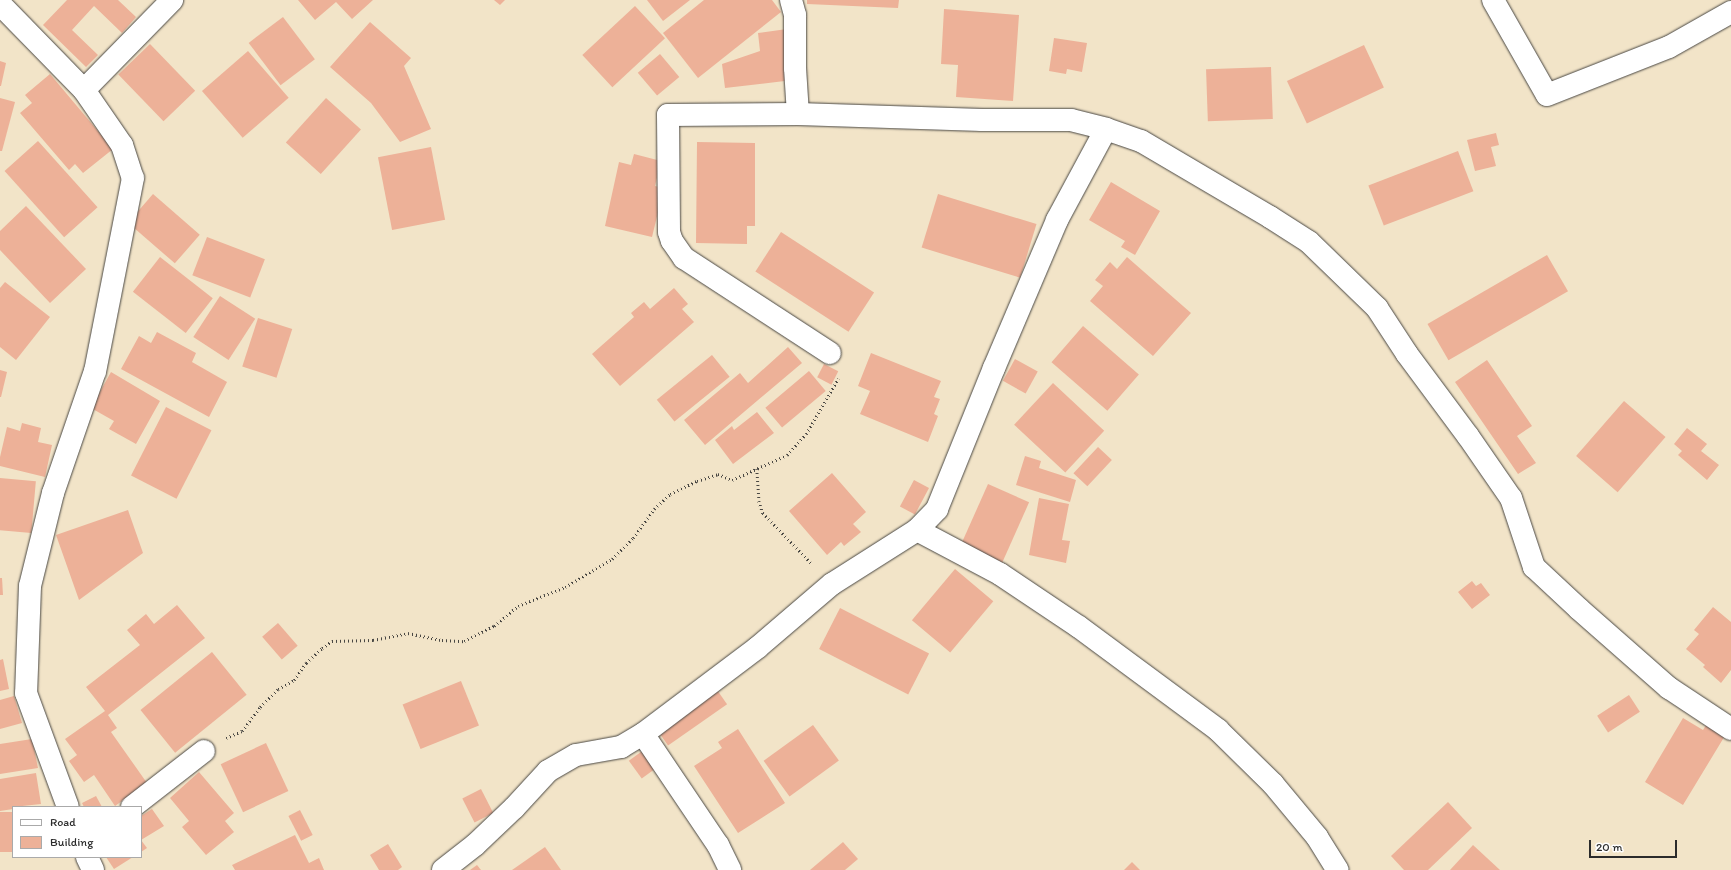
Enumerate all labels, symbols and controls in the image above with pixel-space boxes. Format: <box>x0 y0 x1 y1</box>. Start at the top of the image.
legend <box>12 806 142 858</box>
text: Road <box>50 815 76 829</box>
scale bar <box>1591 832 1679 858</box>
text: Building <box>50 835 93 849</box>
text: 20 m <box>1596 840 1623 854</box>

